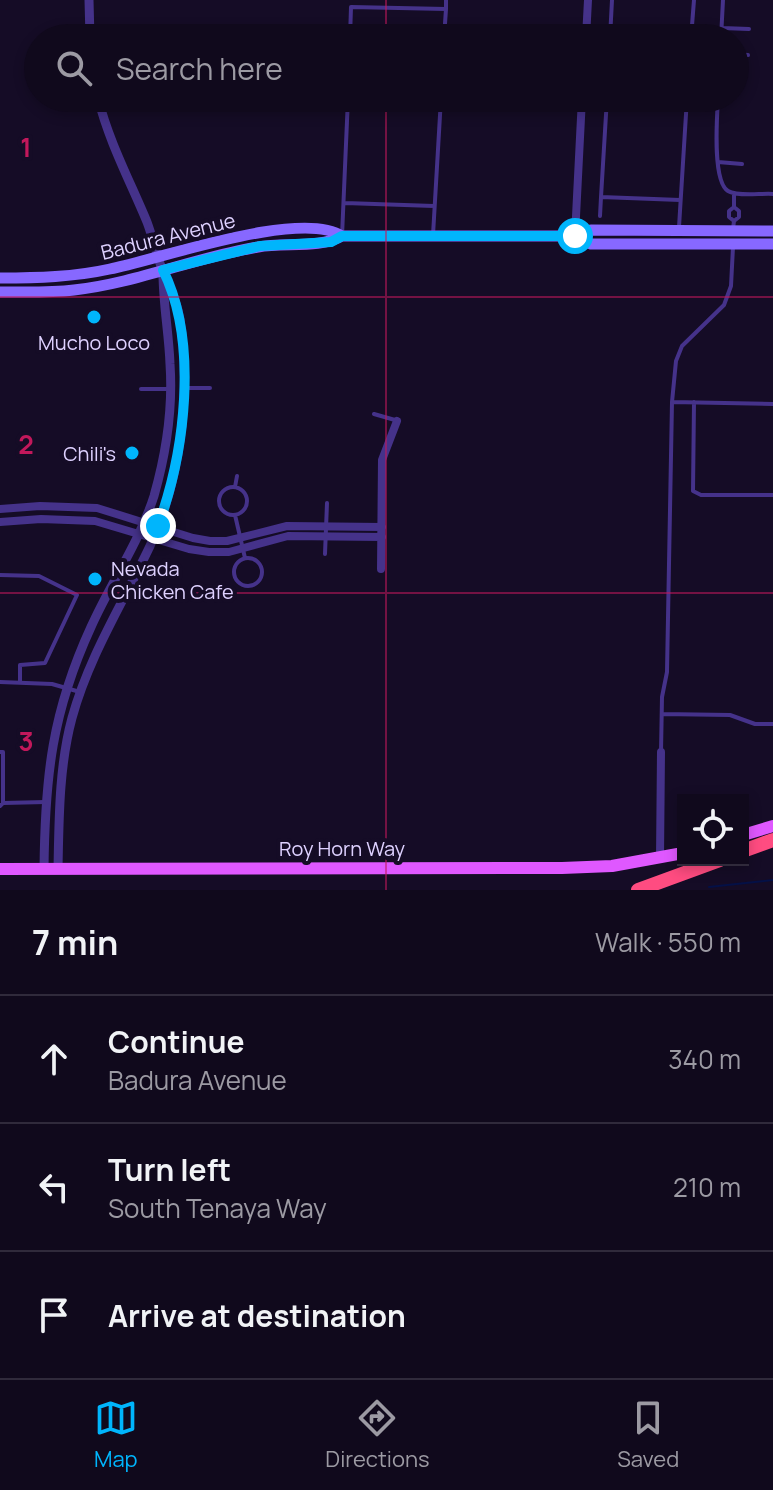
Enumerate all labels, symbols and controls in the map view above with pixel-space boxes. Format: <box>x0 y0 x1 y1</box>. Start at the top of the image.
search box <box>24 24 749 112</box>
icon: search <box>52 46 96 90</box>
text: Search here <box>116 48 283 89</box>
text: 1 <box>20 129 32 165</box>
street label: Badura Avenue <box>98 206 238 266</box>
route start <box>557 218 593 254</box>
marker: Mucho Loco <box>85 308 103 326</box>
place label: Mucho Loco <box>38 329 150 356</box>
text: 2 <box>18 426 34 462</box>
place label: Chili's <box>63 440 116 467</box>
marker: Chili's <box>123 444 141 462</box>
route end <box>140 508 176 544</box>
place label: Nevada Chicken Cafe <box>111 555 234 605</box>
marker: Nevada Chicken Cafe <box>86 570 104 588</box>
text: 3 <box>18 723 34 759</box>
map controls <box>677 794 749 866</box>
button: locate <box>677 794 749 866</box>
street label: Roy Horn Way <box>279 835 405 862</box>
text: 7 min <box>32 919 118 965</box>
text: Walk · 550 m <box>595 924 741 960</box>
text: Continue <box>108 1021 244 1062</box>
icon: ahead <box>32 1037 76 1081</box>
text: 340 m <box>668 1041 741 1077</box>
text: Badura Avenue <box>108 1062 287 1098</box>
text: Turn left <box>108 1149 231 1190</box>
icon: left <box>32 1165 76 1209</box>
text: 210 m <box>673 1169 741 1205</box>
text: South Tenaya Way <box>108 1190 327 1226</box>
icon: arrive <box>32 1293 76 1337</box>
text: Arrive at destination <box>108 1295 406 1336</box>
tab: Map <box>94 1396 138 1474</box>
tab: Directions <box>325 1396 430 1474</box>
tab: Saved <box>617 1396 679 1474</box>

